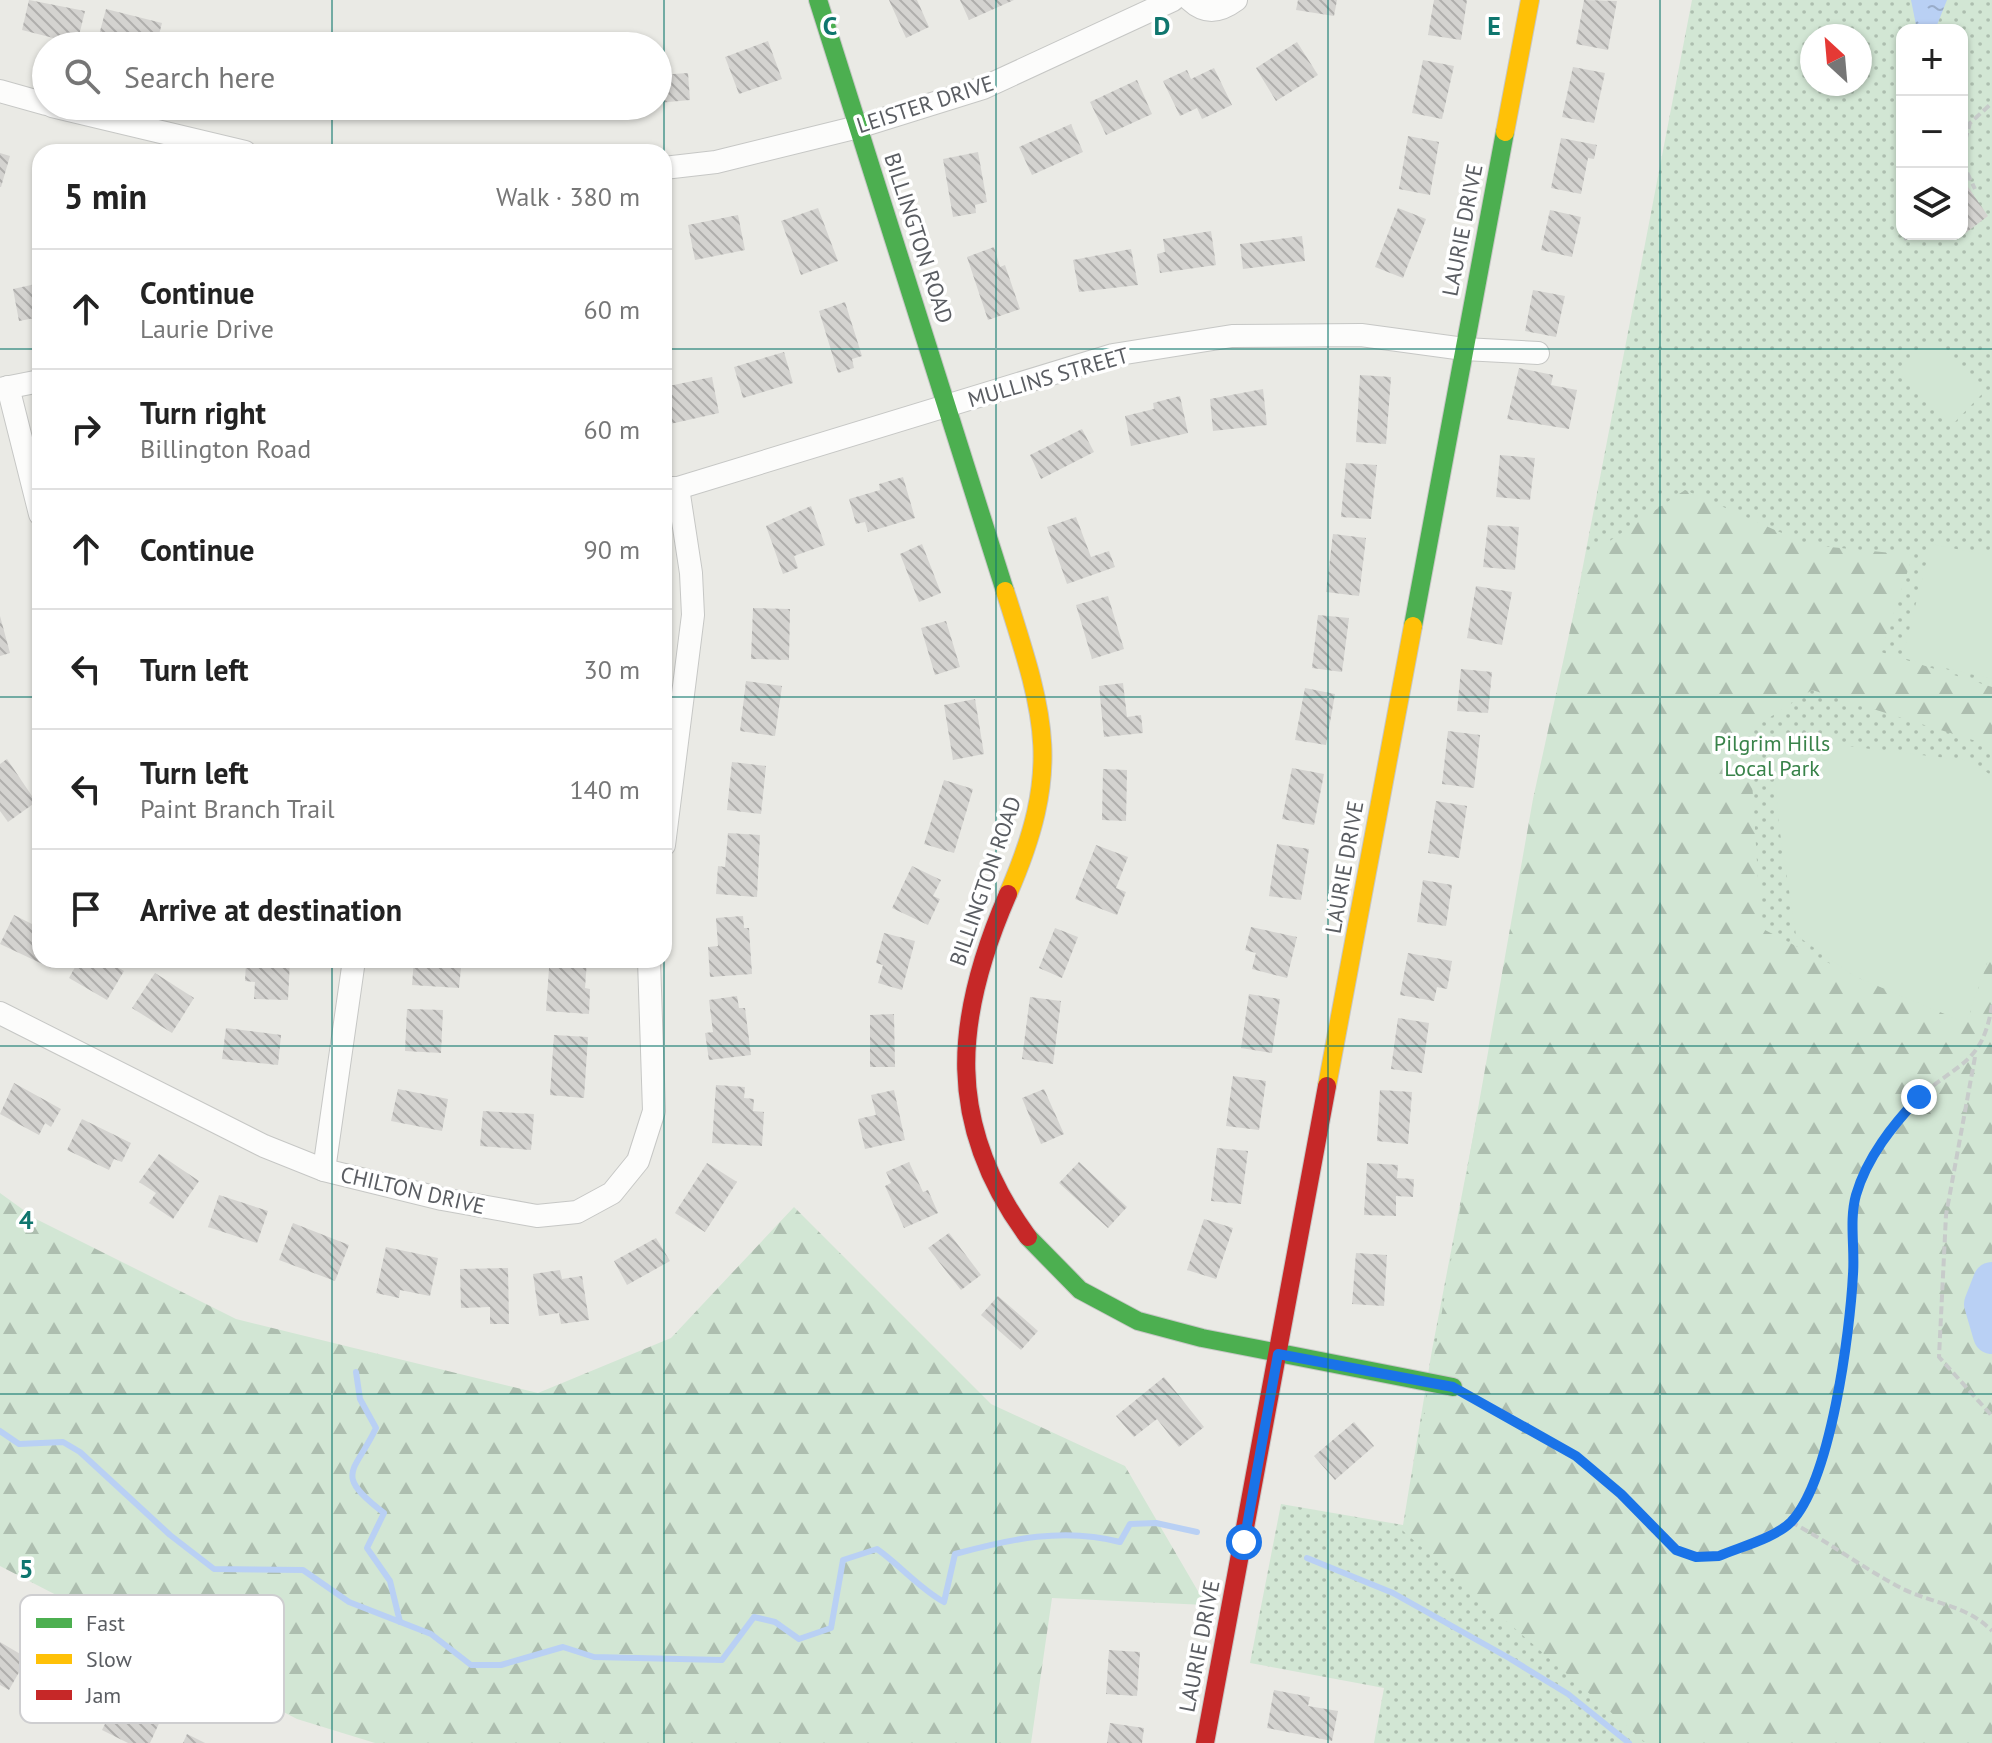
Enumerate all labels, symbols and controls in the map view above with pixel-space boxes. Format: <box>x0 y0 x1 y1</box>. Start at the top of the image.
text: C <box>823 9 837 42</box>
text: D <box>1154 9 1170 42</box>
text: E <box>1487 9 1501 42</box>
north arrow <box>1800 24 1872 96</box>
map controls <box>1896 24 1968 240</box>
button: + <box>1896 24 1968 96</box>
search box <box>32 32 672 120</box>
icon: search <box>60 54 104 98</box>
text: Search here <box>124 57 275 96</box>
street label: LEISTER DRIVE <box>853 69 997 139</box>
button: − <box>1896 96 1968 168</box>
street label: BILLINGTON ROAD <box>878 149 960 327</box>
street label: LAURIE DRIVE <box>1435 162 1489 298</box>
button: layers <box>1896 168 1968 240</box>
text: 5 min <box>64 174 147 218</box>
text: Walk · 380 m <box>496 180 640 213</box>
text: Continue <box>140 273 254 312</box>
icon: ahead <box>64 287 108 331</box>
text: 60 m <box>584 293 640 326</box>
text: Laurie Drive <box>140 312 274 345</box>
street label: MULLINS STREET <box>964 341 1132 413</box>
text: Turn right <box>140 393 266 432</box>
icon: right <box>64 407 108 451</box>
text: 60 m <box>584 413 640 446</box>
text: Billington Road <box>140 432 311 465</box>
icon: ahead <box>64 527 108 571</box>
text: Continue <box>140 530 254 569</box>
text: 90 m <box>584 533 640 566</box>
icon: left <box>64 647 108 691</box>
text: Turn left <box>140 650 248 689</box>
text: 30 m <box>584 653 640 686</box>
park label: Pilgrim Hills Local Park <box>1714 729 1830 782</box>
text: Turn left <box>140 753 248 792</box>
icon: left <box>64 767 108 811</box>
text: 140 m <box>569 773 640 806</box>
text: Paint Branch Trail <box>140 792 335 825</box>
street label: BILLINGTON ROAD <box>943 793 1027 969</box>
street label: LAURIE DRIVE <box>1319 799 1369 935</box>
icon: arrive <box>64 887 108 931</box>
text: Arrive at destination <box>140 890 402 929</box>
route end <box>1901 1079 1937 1115</box>
street label: CHILTON DRIVE <box>338 1160 488 1220</box>
text: 4 <box>19 1203 34 1236</box>
route start <box>1226 1524 1262 1560</box>
text: 5 <box>19 1552 33 1585</box>
street label: LAURIE DRIVE <box>1172 1578 1226 1714</box>
legend <box>20 1595 284 1723</box>
text: Fast <box>86 1609 126 1637</box>
text: Slow <box>86 1645 132 1673</box>
text: Jam <box>85 1681 121 1709</box>

